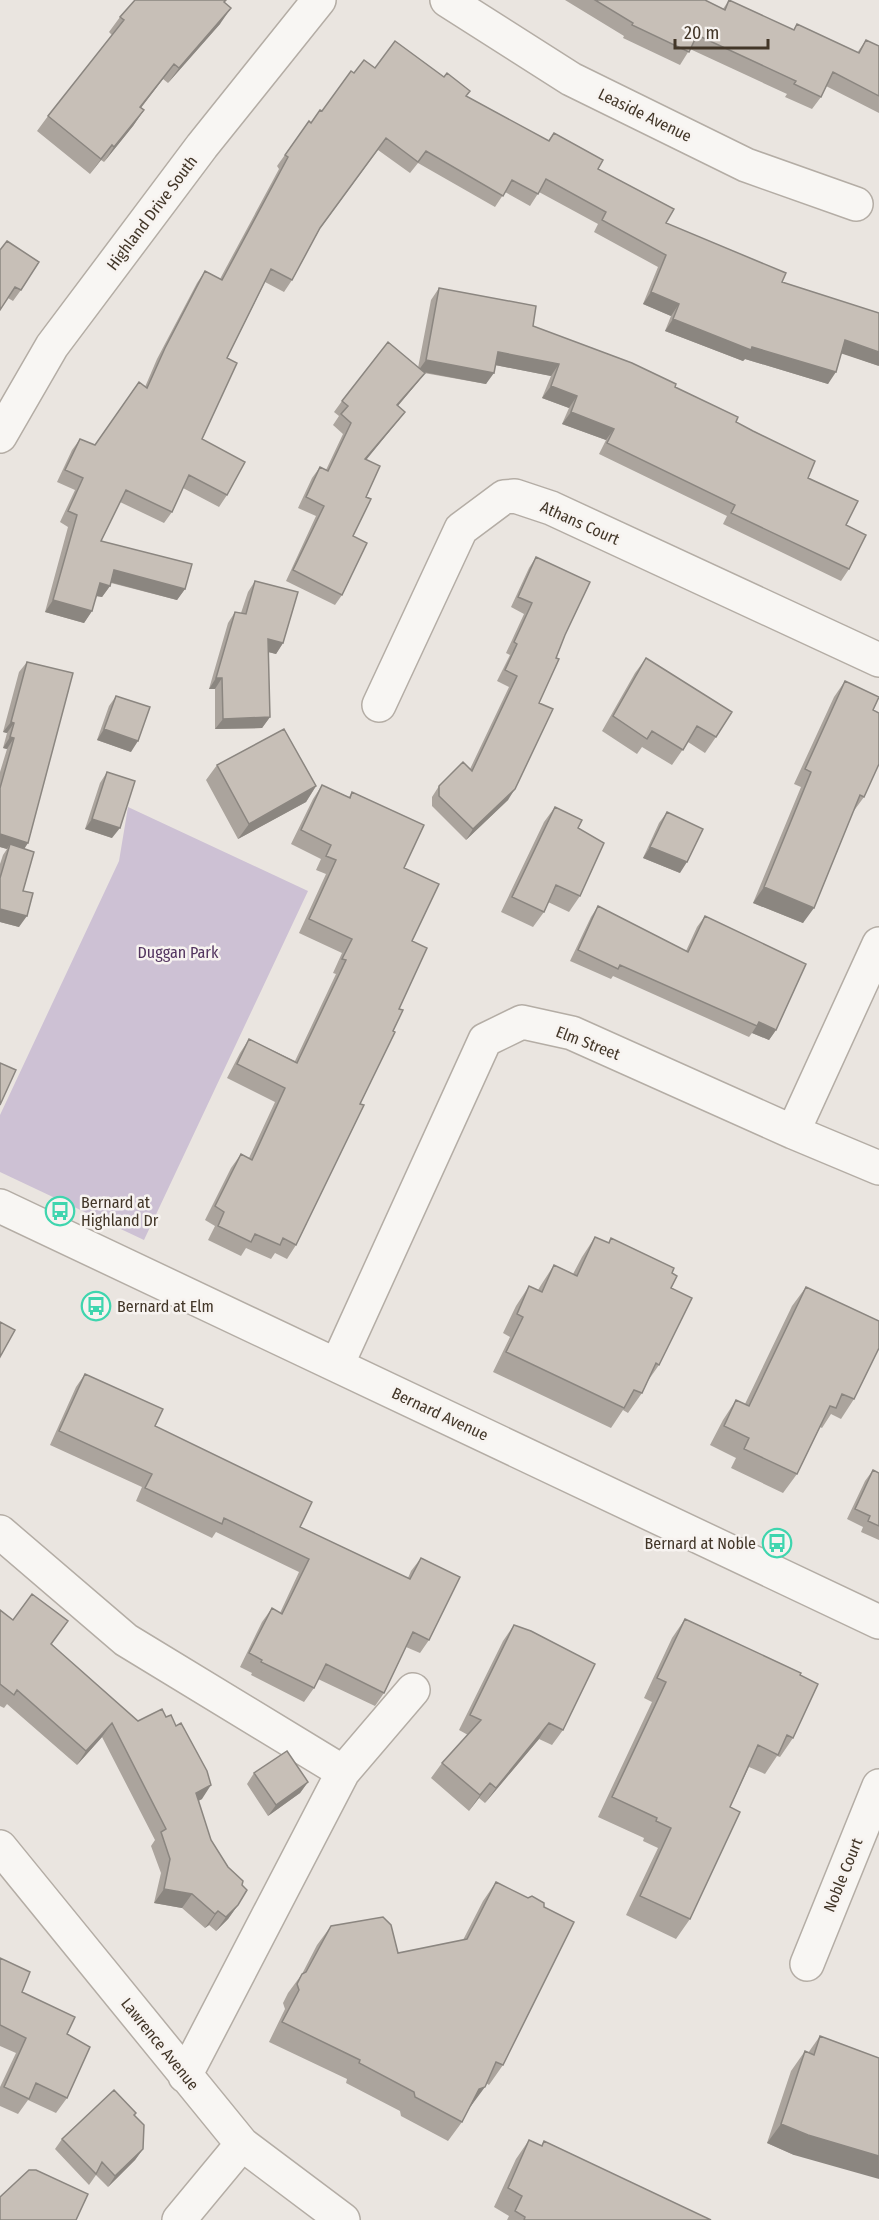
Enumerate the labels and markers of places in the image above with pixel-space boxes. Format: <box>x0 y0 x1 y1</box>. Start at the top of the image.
place label: Bernard at Highland Dr <box>81 1193 159 1230</box>
bus stop icon: Bernard at Highland Dr <box>44 1195 76 1227</box>
bus stop icon: Bernard at Elm <box>80 1290 112 1322</box>
place label: Bernard at Elm <box>117 1297 214 1316</box>
bus stop icon: Bernard at Noble <box>761 1527 793 1559</box>
place label: Bernard at Noble <box>644 1534 756 1553</box>

